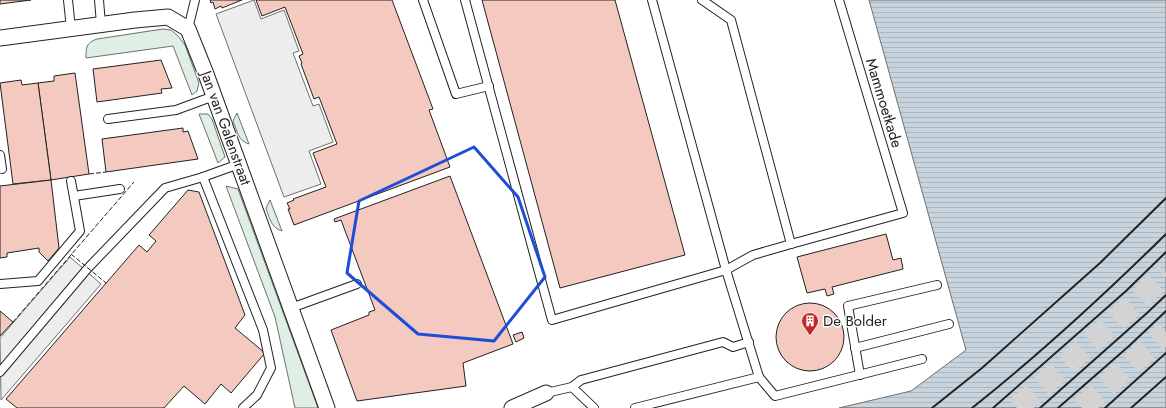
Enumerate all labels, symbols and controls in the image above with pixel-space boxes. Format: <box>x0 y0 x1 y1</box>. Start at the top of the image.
street label: Mammoetkade <box>860 56 908 151</box>
street label: Jan van Galenstraat <box>194 66 257 189</box>
place label: De Bolder <box>823 310 888 332</box>
building icon: De Bolder <box>800 311 820 336</box>

